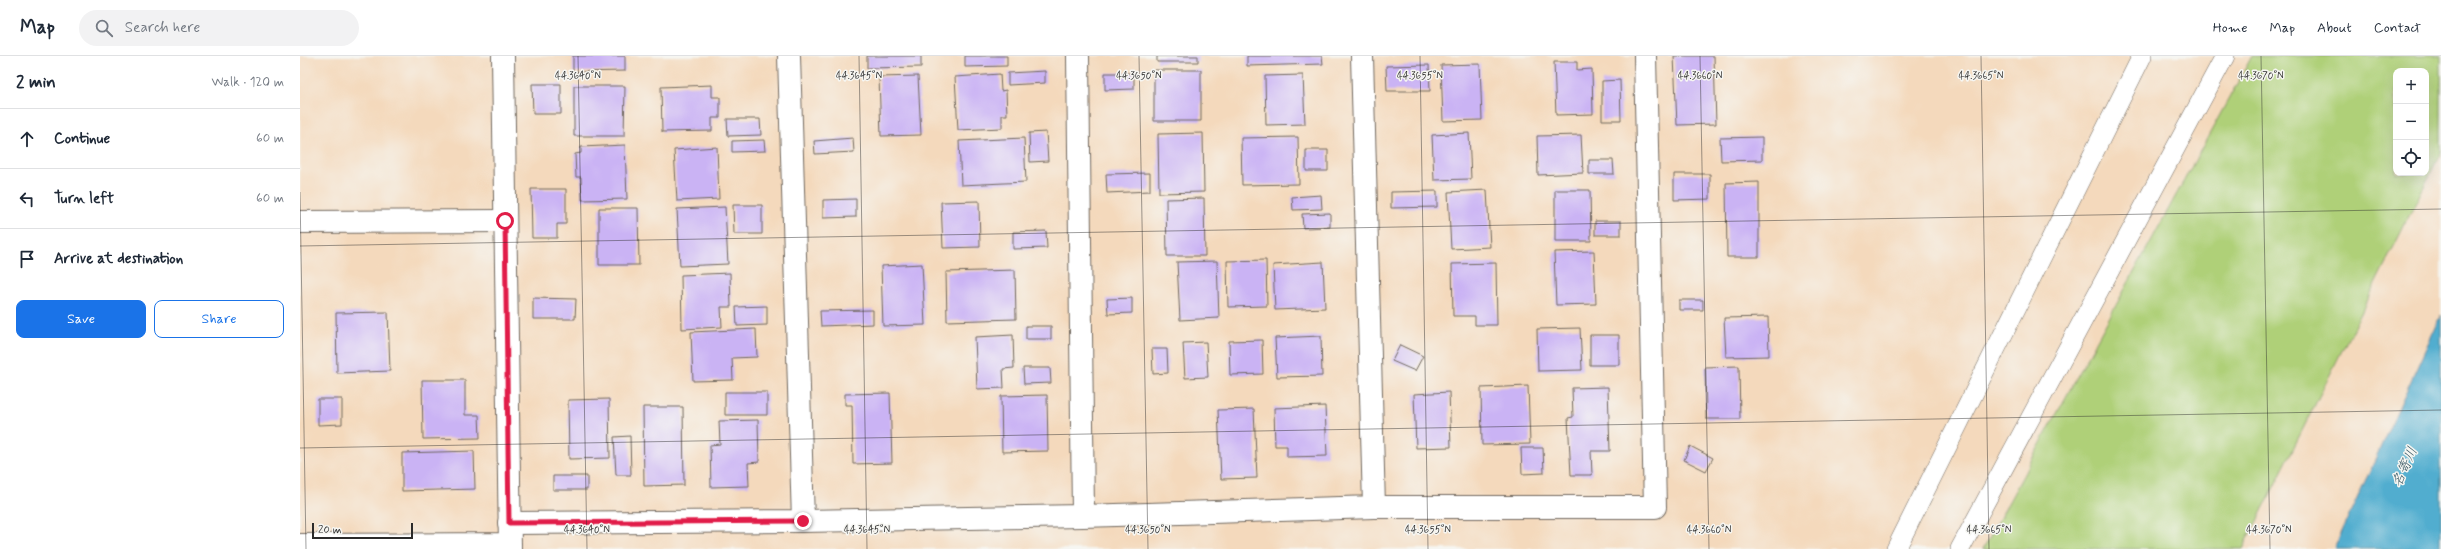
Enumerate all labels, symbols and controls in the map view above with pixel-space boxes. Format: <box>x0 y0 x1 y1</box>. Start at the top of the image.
search box <box>79 10 359 46</box>
text: Map <box>20 15 55 40</box>
icon: search <box>93 17 115 39</box>
text: Search here <box>125 18 200 38</box>
text: Home <box>2213 19 2247 37</box>
text: Map <box>2269 19 2295 37</box>
text: About <box>2317 19 2352 37</box>
text: Contact <box>2374 19 2421 37</box>
map controls <box>2393 68 2429 176</box>
button: + <box>2393 68 2429 104</box>
text: 44.3640°N <box>555 69 601 83</box>
text: 44.3645°N <box>836 69 882 83</box>
text: 44.3650°N <box>1116 69 1162 83</box>
text: 44.3655°N <box>1397 69 1443 83</box>
text: 44.3660°N <box>1678 69 1723 83</box>
text: 44.3665°N <box>1958 69 2004 83</box>
text: 44.3670°N <box>2238 69 2284 83</box>
text: 2 min <box>16 71 56 93</box>
text: Walk · 120 m <box>212 74 284 91</box>
button: − <box>2393 104 2429 140</box>
icon: ahead <box>16 128 38 150</box>
text: Continue <box>54 129 110 149</box>
text: 60 m <box>256 130 284 147</box>
button: locate <box>2393 140 2429 176</box>
icon: left <box>16 188 38 210</box>
text: Turn left <box>54 189 114 209</box>
text: 60 m <box>256 190 284 207</box>
route start <box>496 212 514 230</box>
icon: arrive <box>16 248 38 270</box>
text: Arrive at destination <box>54 249 183 269</box>
button: Save <box>16 300 146 338</box>
button: Share <box>154 300 284 338</box>
water label: 名寄川 <box>2388 444 2422 490</box>
route end <box>794 512 812 530</box>
scale bar <box>312 521 413 540</box>
text: 20 m <box>318 523 341 537</box>
text: 44.3640°N <box>564 523 610 537</box>
text: 44.3645°N <box>844 523 890 537</box>
text: 44.3650°N <box>1125 523 1171 537</box>
text: 44.3655°N <box>1405 523 1451 537</box>
text: 44.3660°N <box>1687 523 1732 537</box>
text: 44.3665°N <box>1966 523 2012 537</box>
text: 44.3670°N <box>2246 523 2292 537</box>

